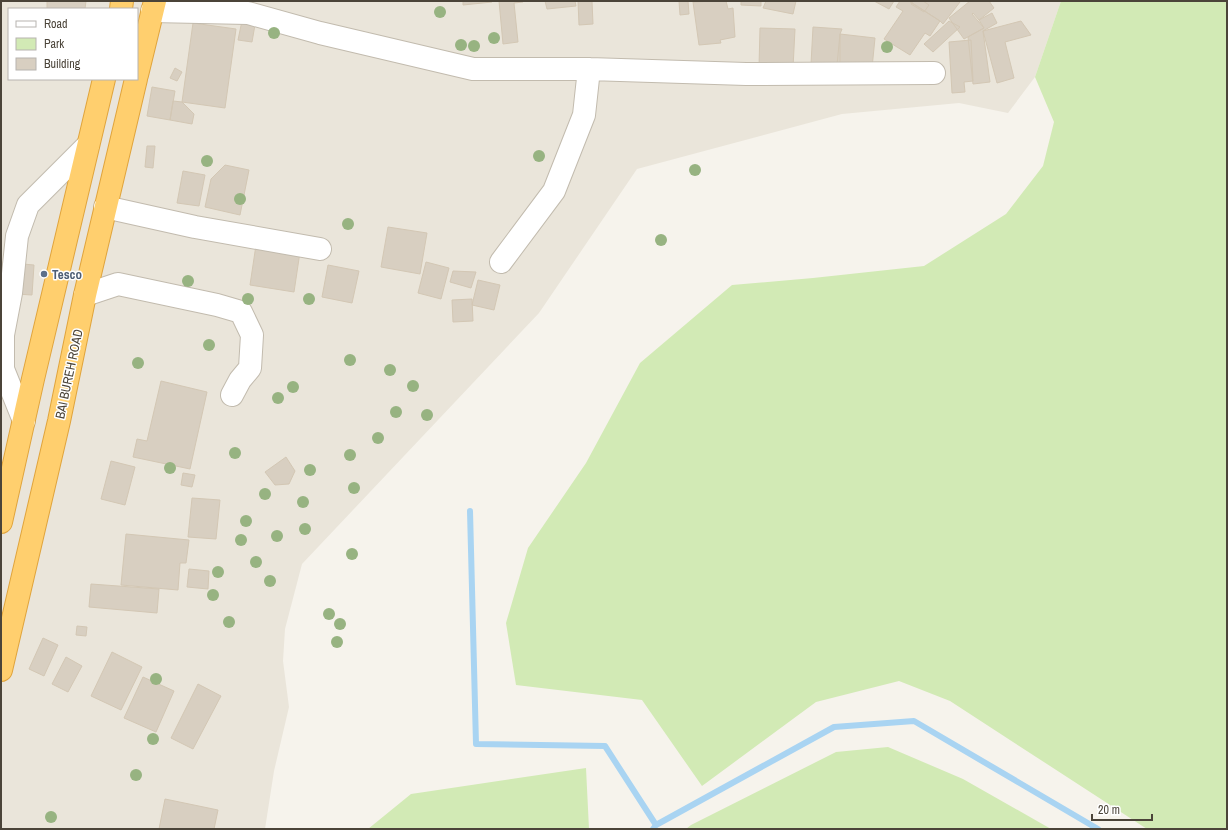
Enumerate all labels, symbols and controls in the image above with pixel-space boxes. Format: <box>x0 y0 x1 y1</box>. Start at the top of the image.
legend <box>8 8 138 80</box>
text: Road <box>44 16 68 32</box>
text: Park <box>44 36 64 52</box>
text: Building <box>44 56 81 72</box>
place label: Tesco <box>52 266 82 283</box>
marker: Tesco <box>39 269 49 279</box>
street label: BAI BUREH ROAD <box>51 327 87 420</box>
scale bar <box>1092 796 1152 822</box>
text: 20 m <box>1098 802 1120 818</box>

